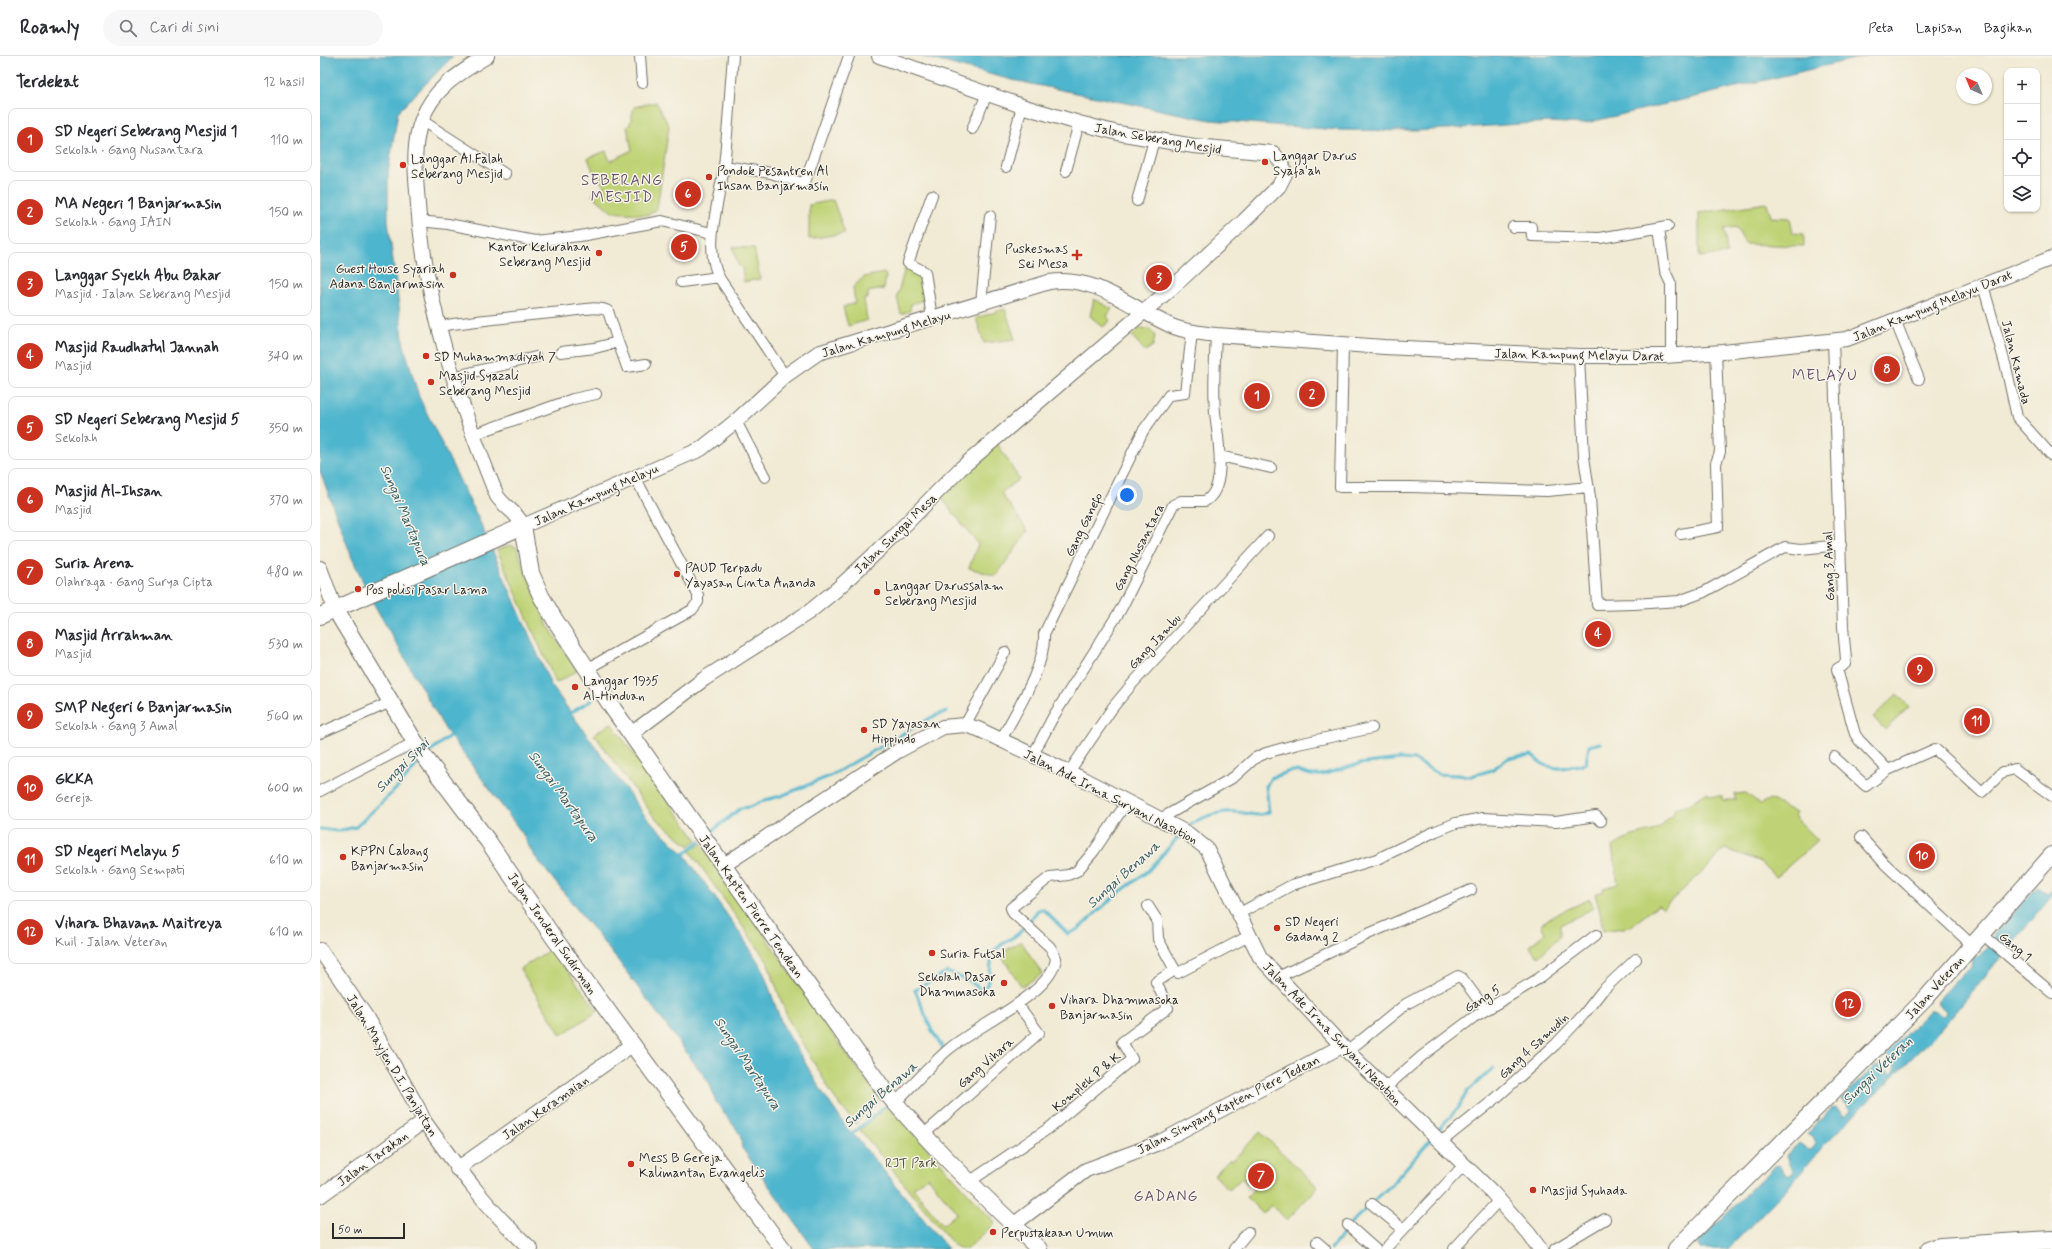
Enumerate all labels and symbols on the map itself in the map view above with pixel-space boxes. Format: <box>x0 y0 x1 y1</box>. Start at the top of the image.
north arrow <box>1956 68 1992 104</box>
street label: Jalan Seberang Mesjid <box>1093 120 1223 160</box>
place label: Langgar Darus Syafa'ah <box>1273 148 1357 180</box>
place label: Langgar Al Falah Seberang Mesjid <box>411 151 503 184</box>
marker: Langgar Darus Syafa'ah <box>1260 157 1270 167</box>
marker: Langgar Al Falah Seberang Mesjid <box>398 160 408 170</box>
place label: Pondok Pesantren Al Ihsan Banjarmasin <box>717 163 829 195</box>
district label: SEBERANG MESJID <box>581 171 663 208</box>
marker: Pondok Pesantren Al Ihsan Banjarmasin <box>704 172 714 182</box>
pin: 6 <box>675 179 701 209</box>
pin: 5 <box>671 232 697 262</box>
place label: Kantor Kelurahan Seberang Mesjid <box>488 239 591 272</box>
place label: Puskesmas Sei Mesa <box>1005 241 1068 273</box>
marker: Kantor Kelurahan Seberang Mesjid <box>594 248 604 258</box>
marker: Puskesmas Sei Mesa <box>1071 249 1083 261</box>
place label: Guest House Syariah Adana Banjarmasin <box>330 261 445 293</box>
pin: 3 <box>1146 263 1172 293</box>
street label: Jalan Kampung Melayu Darat <box>1851 267 2015 348</box>
marker: Guest House Syariah Adana Banjarmasin <box>448 270 458 280</box>
street label: Jalan Kampung Melayu <box>820 307 954 364</box>
street label: Jalan Kamada <box>1997 318 2034 406</box>
street label: Jalan Kampung Melayu Darat <box>1494 346 1664 367</box>
place label: SD Muhammadiyah 7 <box>434 349 556 366</box>
marker: SD Muhammadiyah 7 <box>421 351 431 361</box>
pin: 8 <box>1874 354 1900 384</box>
district label: MELAYU <box>1792 366 1858 386</box>
place label: Masjid Syazali Seberang Mesjid <box>439 368 531 401</box>
marker: Masjid Syazali Seberang Mesjid <box>426 377 436 387</box>
pin: 2 <box>1299 379 1325 409</box>
pin: 1 <box>1244 381 1270 411</box>
street label: Jalan Kampung Melayu <box>532 460 662 532</box>
water label: Sungai Martapura <box>374 462 434 569</box>
your location <box>1117 485 1137 505</box>
street label: Gang Ganefo <box>1061 489 1109 560</box>
street label: Jalan Sungai Mesa <box>851 490 942 579</box>
street label: Gang Nusantara <box>1110 501 1170 595</box>
street label: Gang 3 Amal <box>1820 531 1840 601</box>
place label: PAUD Terpadu Yayasan Cinta Ananda <box>685 560 816 592</box>
marker: PAUD Terpadu Yayasan Cinta Ananda <box>672 569 682 579</box>
place label: Langgar Darussalam Seberang Mesjid <box>885 578 1004 611</box>
place label: Pos polisi Pasar Lama <box>366 582 487 599</box>
marker: Pos polisi Pasar Lama <box>353 584 363 594</box>
marker: Langgar Darussalam Seberang Mesjid <box>872 587 882 597</box>
street label: Gang Jambu <box>1125 610 1186 674</box>
pin: 4 <box>1585 619 1611 649</box>
pin: 9 <box>1907 655 1933 685</box>
place label: Langgar 1935 Al-Hinduan <box>583 673 659 705</box>
marker: Langgar 1935 Al-Hinduan <box>570 682 580 692</box>
pin: 11 <box>1964 706 1990 736</box>
place label: SD Yayasan Hippindo <box>872 716 941 748</box>
marker: SD Yayasan Hippindo <box>859 725 869 735</box>
water label: Sungai Sipai <box>372 734 436 798</box>
street label: Jalan Ade Irma Suryani Nasution <box>1020 746 1200 849</box>
water label: Sungai Martapura <box>523 748 602 847</box>
street label: Jalan Kapten Pierre Tendean <box>695 832 807 982</box>
water label: Sungai Benawa <box>1083 837 1166 914</box>
pin: 10 <box>1909 841 1935 871</box>
place label: KPPN Cabang Banjarmasin <box>351 843 428 875</box>
marker: KPPN Cabang Banjarmasin <box>338 852 348 862</box>
street label: Jalan Jenderal Sudirman <box>503 869 600 998</box>
place label: SD Negeri Gadang 2 <box>1285 914 1339 946</box>
marker: SD Negeri Gadang 2 <box>1272 923 1282 933</box>
street label: Gang 1 <box>1994 929 2035 967</box>
place label: Suria Futsal <box>940 946 1005 963</box>
marker: Suria Futsal <box>927 948 937 958</box>
street label: Jalan Veteran <box>1902 952 1968 1024</box>
street label: Jalan Ade Irma Suryani Nasution <box>1259 959 1405 1109</box>
place label: Sekolah Dasar Dhammasoka <box>918 969 997 1001</box>
marker: Sekolah Dasar Dhammasoka <box>999 978 1009 988</box>
street label: Gang 5 <box>1461 981 1505 1018</box>
pin: 12 <box>1835 989 1861 1019</box>
street label: Jalan Mayjen D.I. Panjaitan <box>342 991 441 1140</box>
place label: Vihara Dhammasoka Banjarmasin <box>1060 992 1179 1024</box>
marker: Vihara Dhammasoka Banjarmasin <box>1047 1001 1057 1011</box>
street label: Gang 4 Samudin <box>1495 1009 1573 1084</box>
water label: Sungai Martapura <box>708 1014 785 1115</box>
water label: Sungai Veteran <box>1839 1033 1918 1110</box>
street label: Gang Vihara <box>954 1034 1019 1093</box>
street label: Komplek P & K <box>1049 1048 1125 1116</box>
street label: Jalan Simpang Kapten Piere Tedean <box>1135 1052 1324 1161</box>
water label: Sungai Benawa <box>840 1057 923 1133</box>
street label: Jalan Keramaian <box>499 1072 592 1144</box>
street label: Jalan Tarakan <box>334 1128 412 1191</box>
place label: Mess B Gereja Kalimantan Evangelis <box>639 1150 765 1182</box>
park label: RJT Park <box>885 1155 938 1172</box>
marker: Mess B Gereja Kalimantan Evangelis <box>626 1159 636 1169</box>
pin: 7 <box>1248 1161 1274 1191</box>
place label: Masjid Syuhada <box>1541 1183 1627 1200</box>
marker: Masjid Syuhada <box>1528 1185 1538 1195</box>
district label: GADANG <box>1134 1187 1199 1207</box>
scale bar <box>332 1221 405 1240</box>
place label: Perpustakaan Umum <box>1001 1225 1113 1242</box>
marker: Perpustakaan Umum <box>988 1227 998 1237</box>

